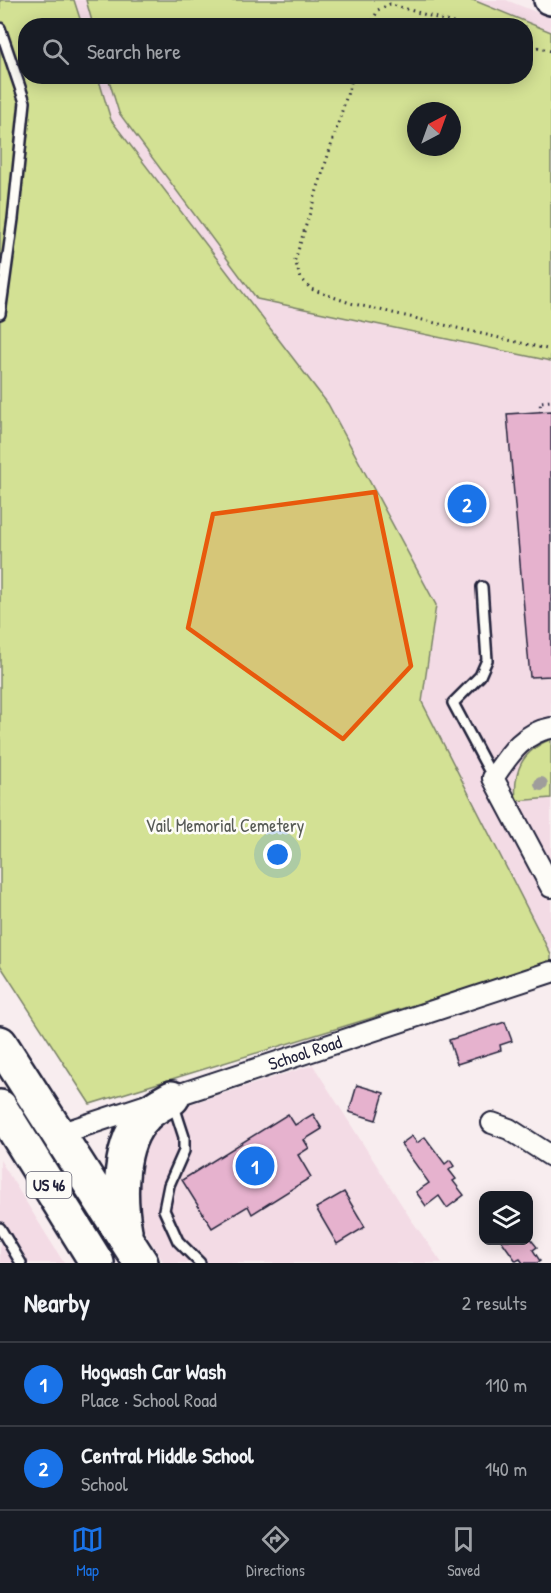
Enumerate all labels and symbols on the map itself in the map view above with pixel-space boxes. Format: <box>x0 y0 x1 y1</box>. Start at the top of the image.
north arrow <box>407 102 461 156</box>
pin: 2 <box>448 482 486 526</box>
park label: Vail Memorial Cemetery <box>146 813 305 838</box>
your location <box>263 840 292 869</box>
street label: School Road <box>265 1029 345 1076</box>
pin: 1 <box>236 1144 274 1188</box>
road number: US 46 <box>26 1172 72 1198</box>

